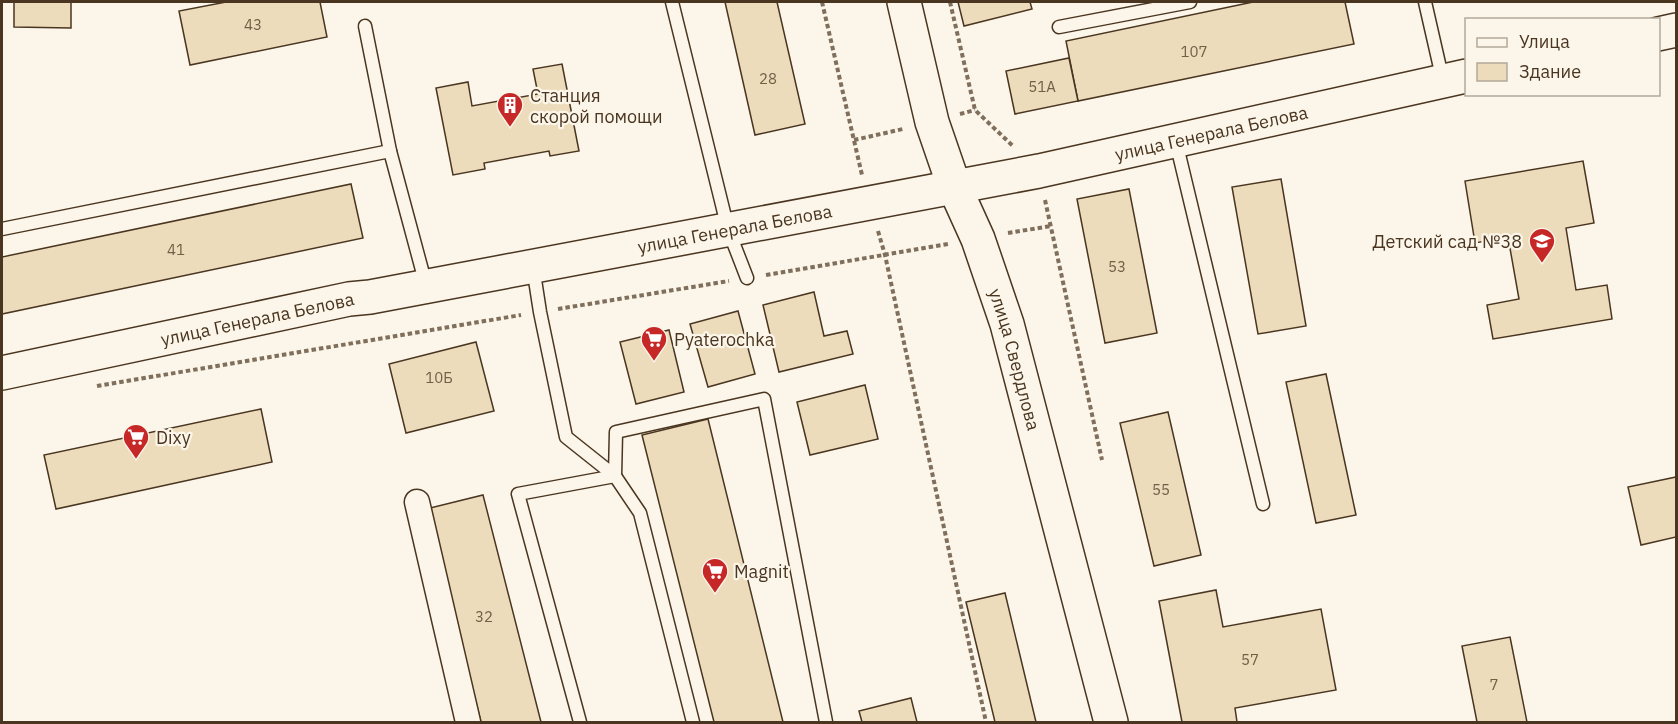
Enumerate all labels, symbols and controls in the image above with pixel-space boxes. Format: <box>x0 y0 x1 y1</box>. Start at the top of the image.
house number: 43 <box>244 15 262 34</box>
legend <box>1465 18 1660 96</box>
text: Улица <box>1519 30 1570 53</box>
house number: 107 <box>1180 42 1208 61</box>
text: Здание <box>1519 60 1581 83</box>
house number: 28 <box>759 69 777 88</box>
house number: 51А <box>1028 77 1056 96</box>
place label: Станция скорой помощи <box>530 84 663 128</box>
building icon: Станция скорой помощи <box>495 90 525 128</box>
street label: улица Генерала Белова <box>1112 100 1310 165</box>
street label: улица Генерала Белова <box>636 199 834 258</box>
school or university icon: Детский сад №38 <box>1527 226 1557 264</box>
place label: Детский сад №38 <box>1373 230 1522 253</box>
house number: 41 <box>167 240 185 259</box>
house number: 53 <box>1108 257 1126 276</box>
street label: улица Свердлова <box>984 285 1046 433</box>
street label: улица Генерала Белова <box>158 287 356 350</box>
supermarket icon: Pyaterochka <box>639 324 669 362</box>
place label: Pyaterochka <box>674 328 775 351</box>
house number: 10Б <box>425 368 453 387</box>
supermarket icon: Dixy <box>121 422 151 460</box>
place label: Dixy <box>156 426 191 449</box>
house number: 55 <box>1152 480 1170 499</box>
supermarket icon: Magnit <box>700 556 730 594</box>
place label: Magnit <box>734 560 789 583</box>
house number: 32 <box>475 607 493 626</box>
house number: 57 <box>1241 650 1259 669</box>
house number: 7 <box>1489 675 1499 694</box>

